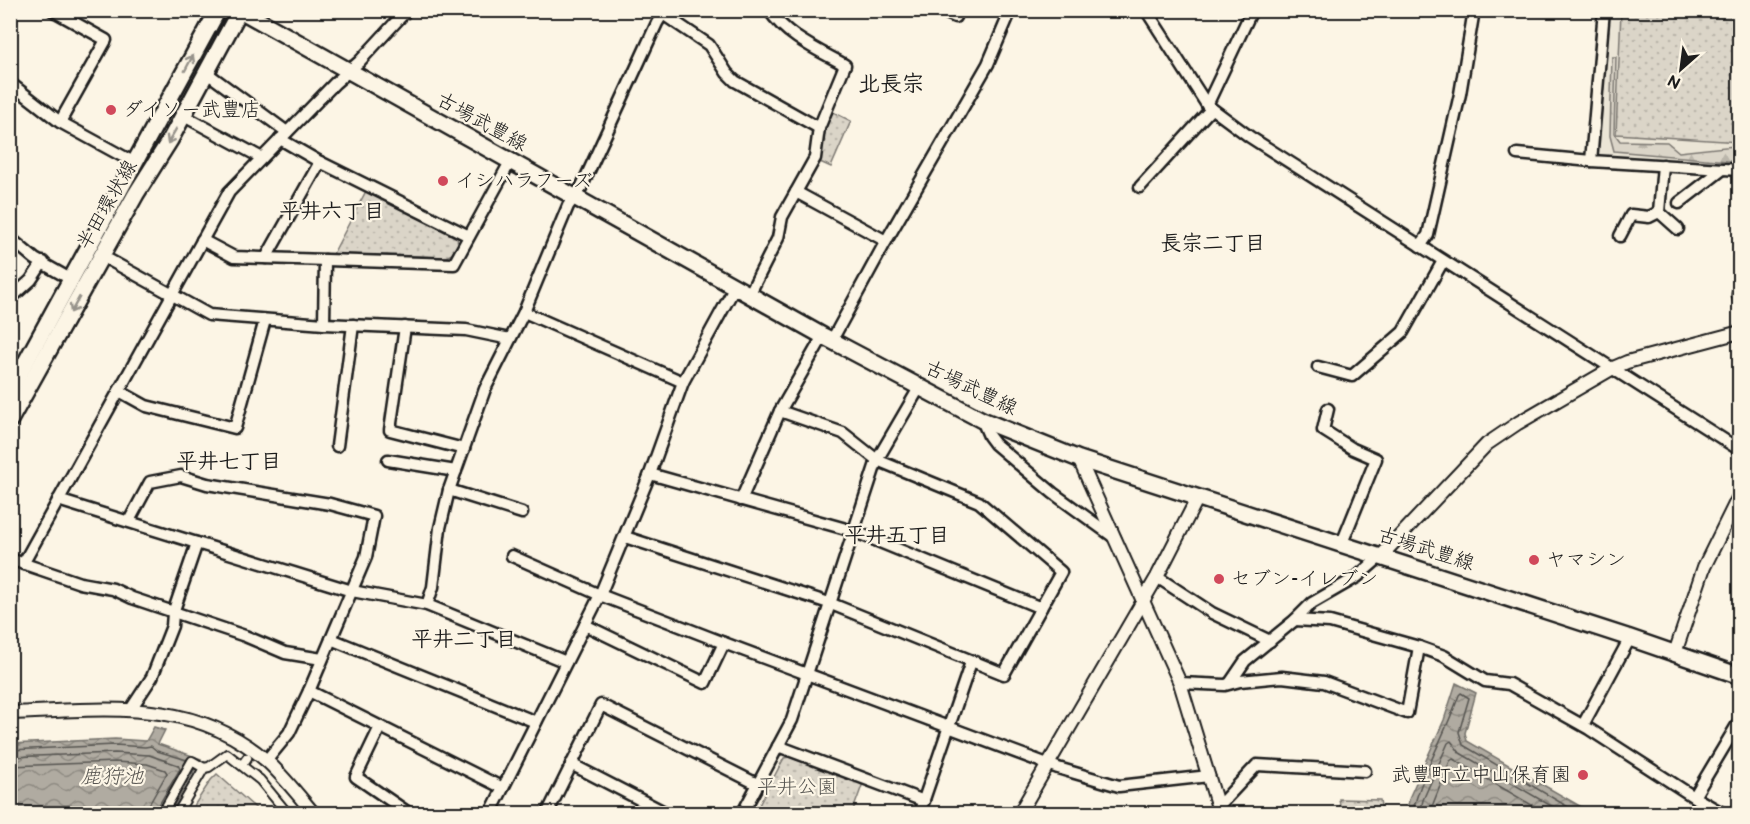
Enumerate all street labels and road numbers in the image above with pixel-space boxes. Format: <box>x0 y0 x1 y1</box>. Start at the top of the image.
street label: 古場武豊線 <box>432 87 532 157</box>
street label: 半田環状線 <box>72 156 142 254</box>
street label: 古場武豊線 <box>921 355 1021 421</box>
street label: 古場武豊線 <box>1375 522 1477 576</box>

